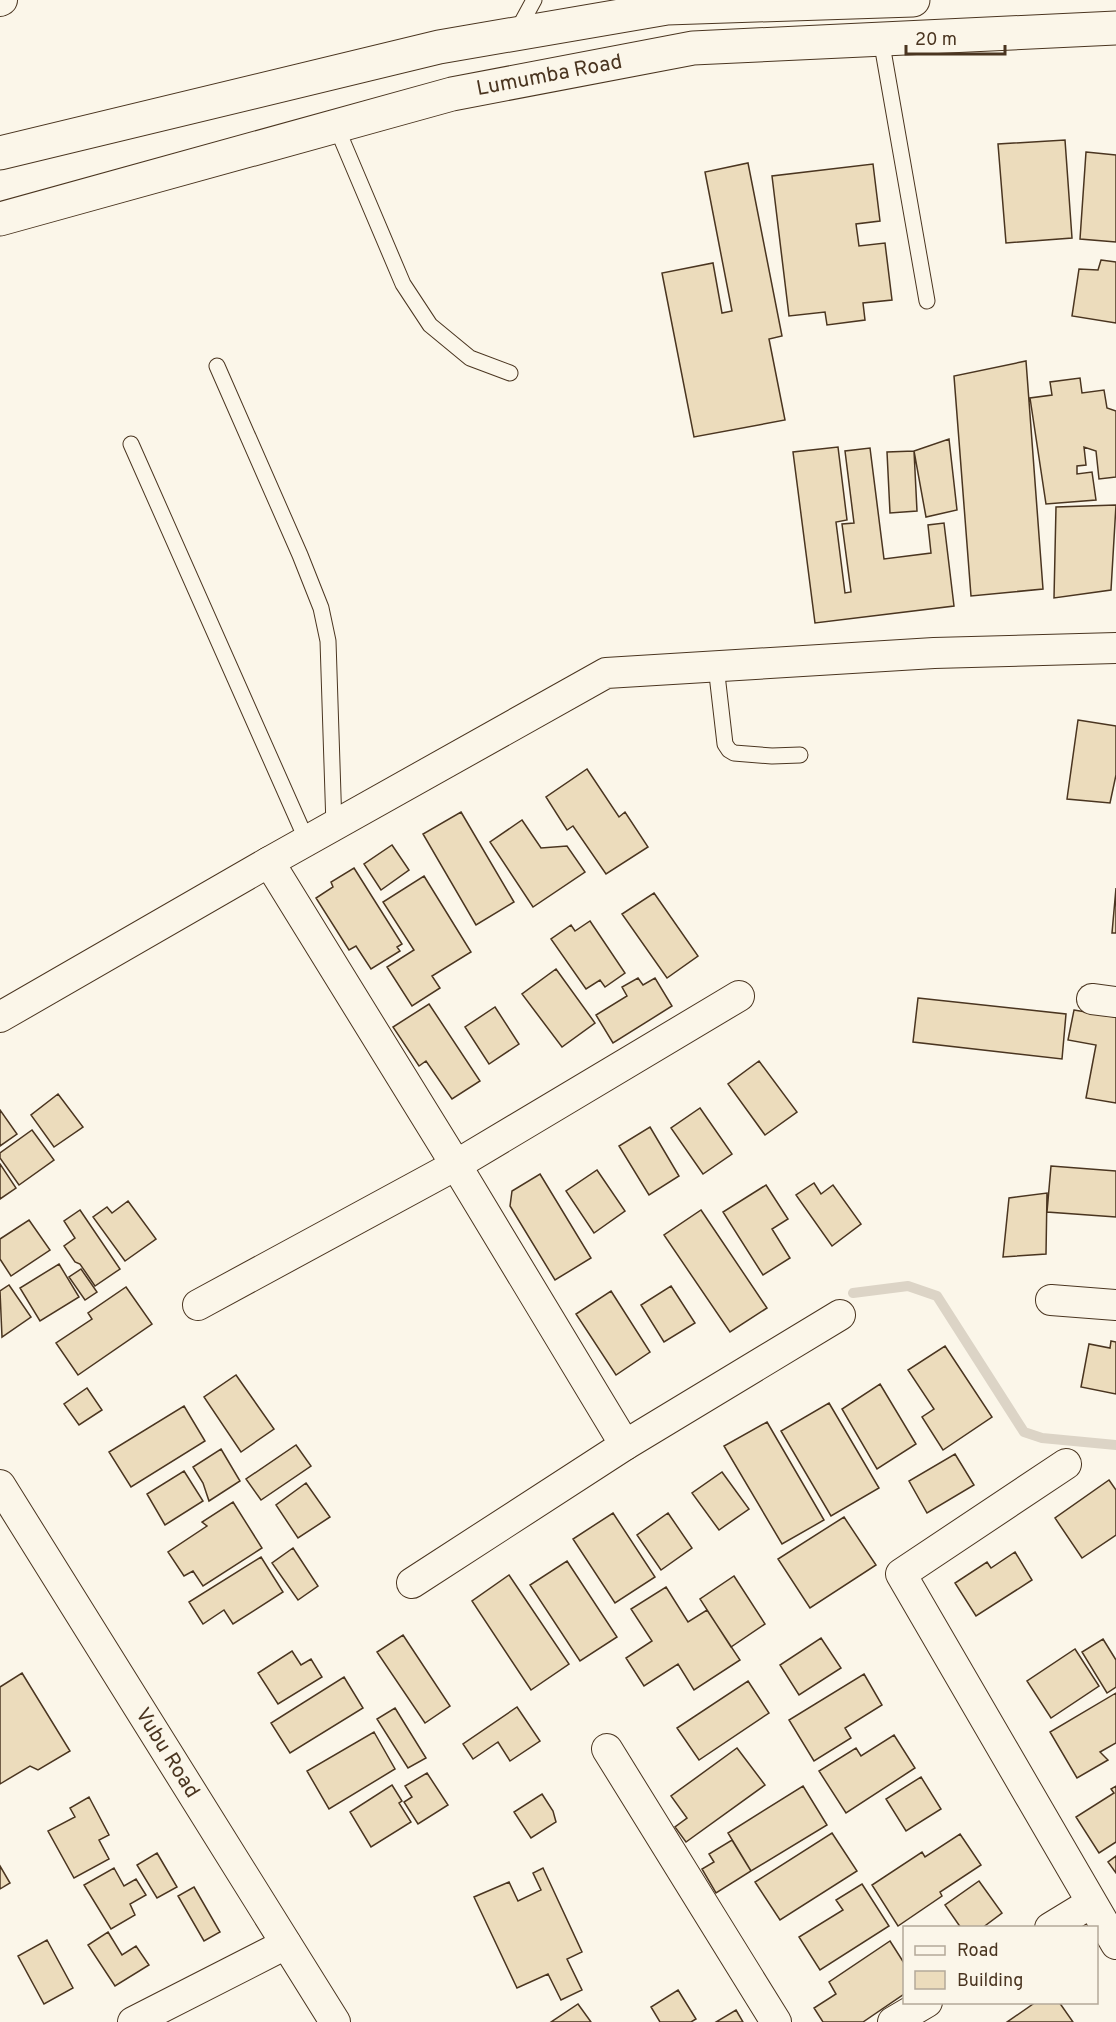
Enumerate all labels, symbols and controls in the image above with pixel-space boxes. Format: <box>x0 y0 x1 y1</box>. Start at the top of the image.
scale bar <box>906 18 1005 56</box>
text: 20 m <box>915 29 957 52</box>
street label: Lumumba Road <box>474 48 625 103</box>
street label: Vubu Road <box>129 1703 206 1803</box>
legend <box>903 1926 1098 2004</box>
text: Road <box>957 1940 999 1963</box>
text: Building <box>957 1970 1023 1993</box>

